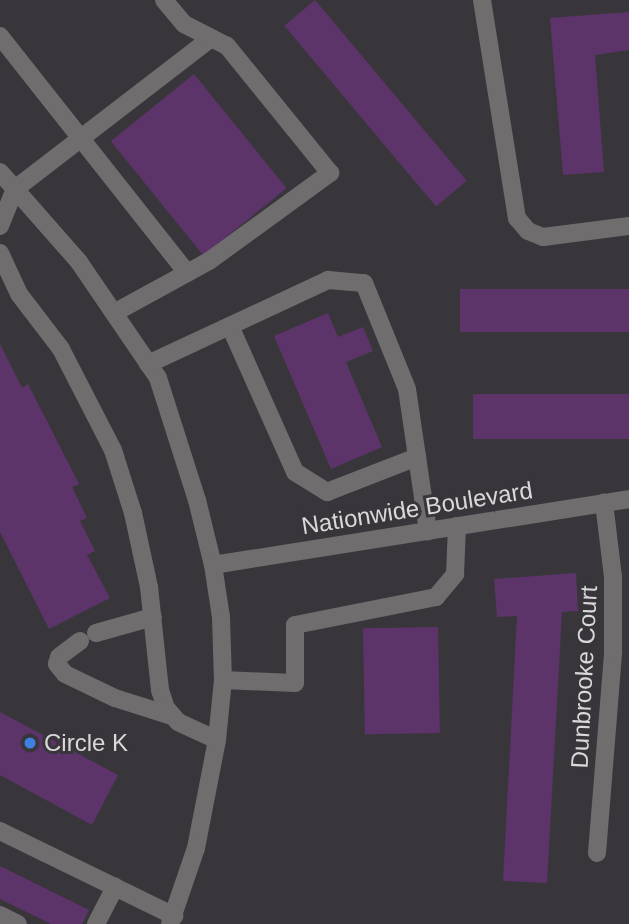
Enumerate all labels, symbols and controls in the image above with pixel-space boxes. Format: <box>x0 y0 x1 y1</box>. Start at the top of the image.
street label: Nationwide Boulevard <box>299 476 535 540</box>
street label: Dunbrooke Court <box>565 585 603 769</box>
place label: Circle K <box>44 729 128 757</box>
marker: Circle K <box>22 735 38 751</box>

